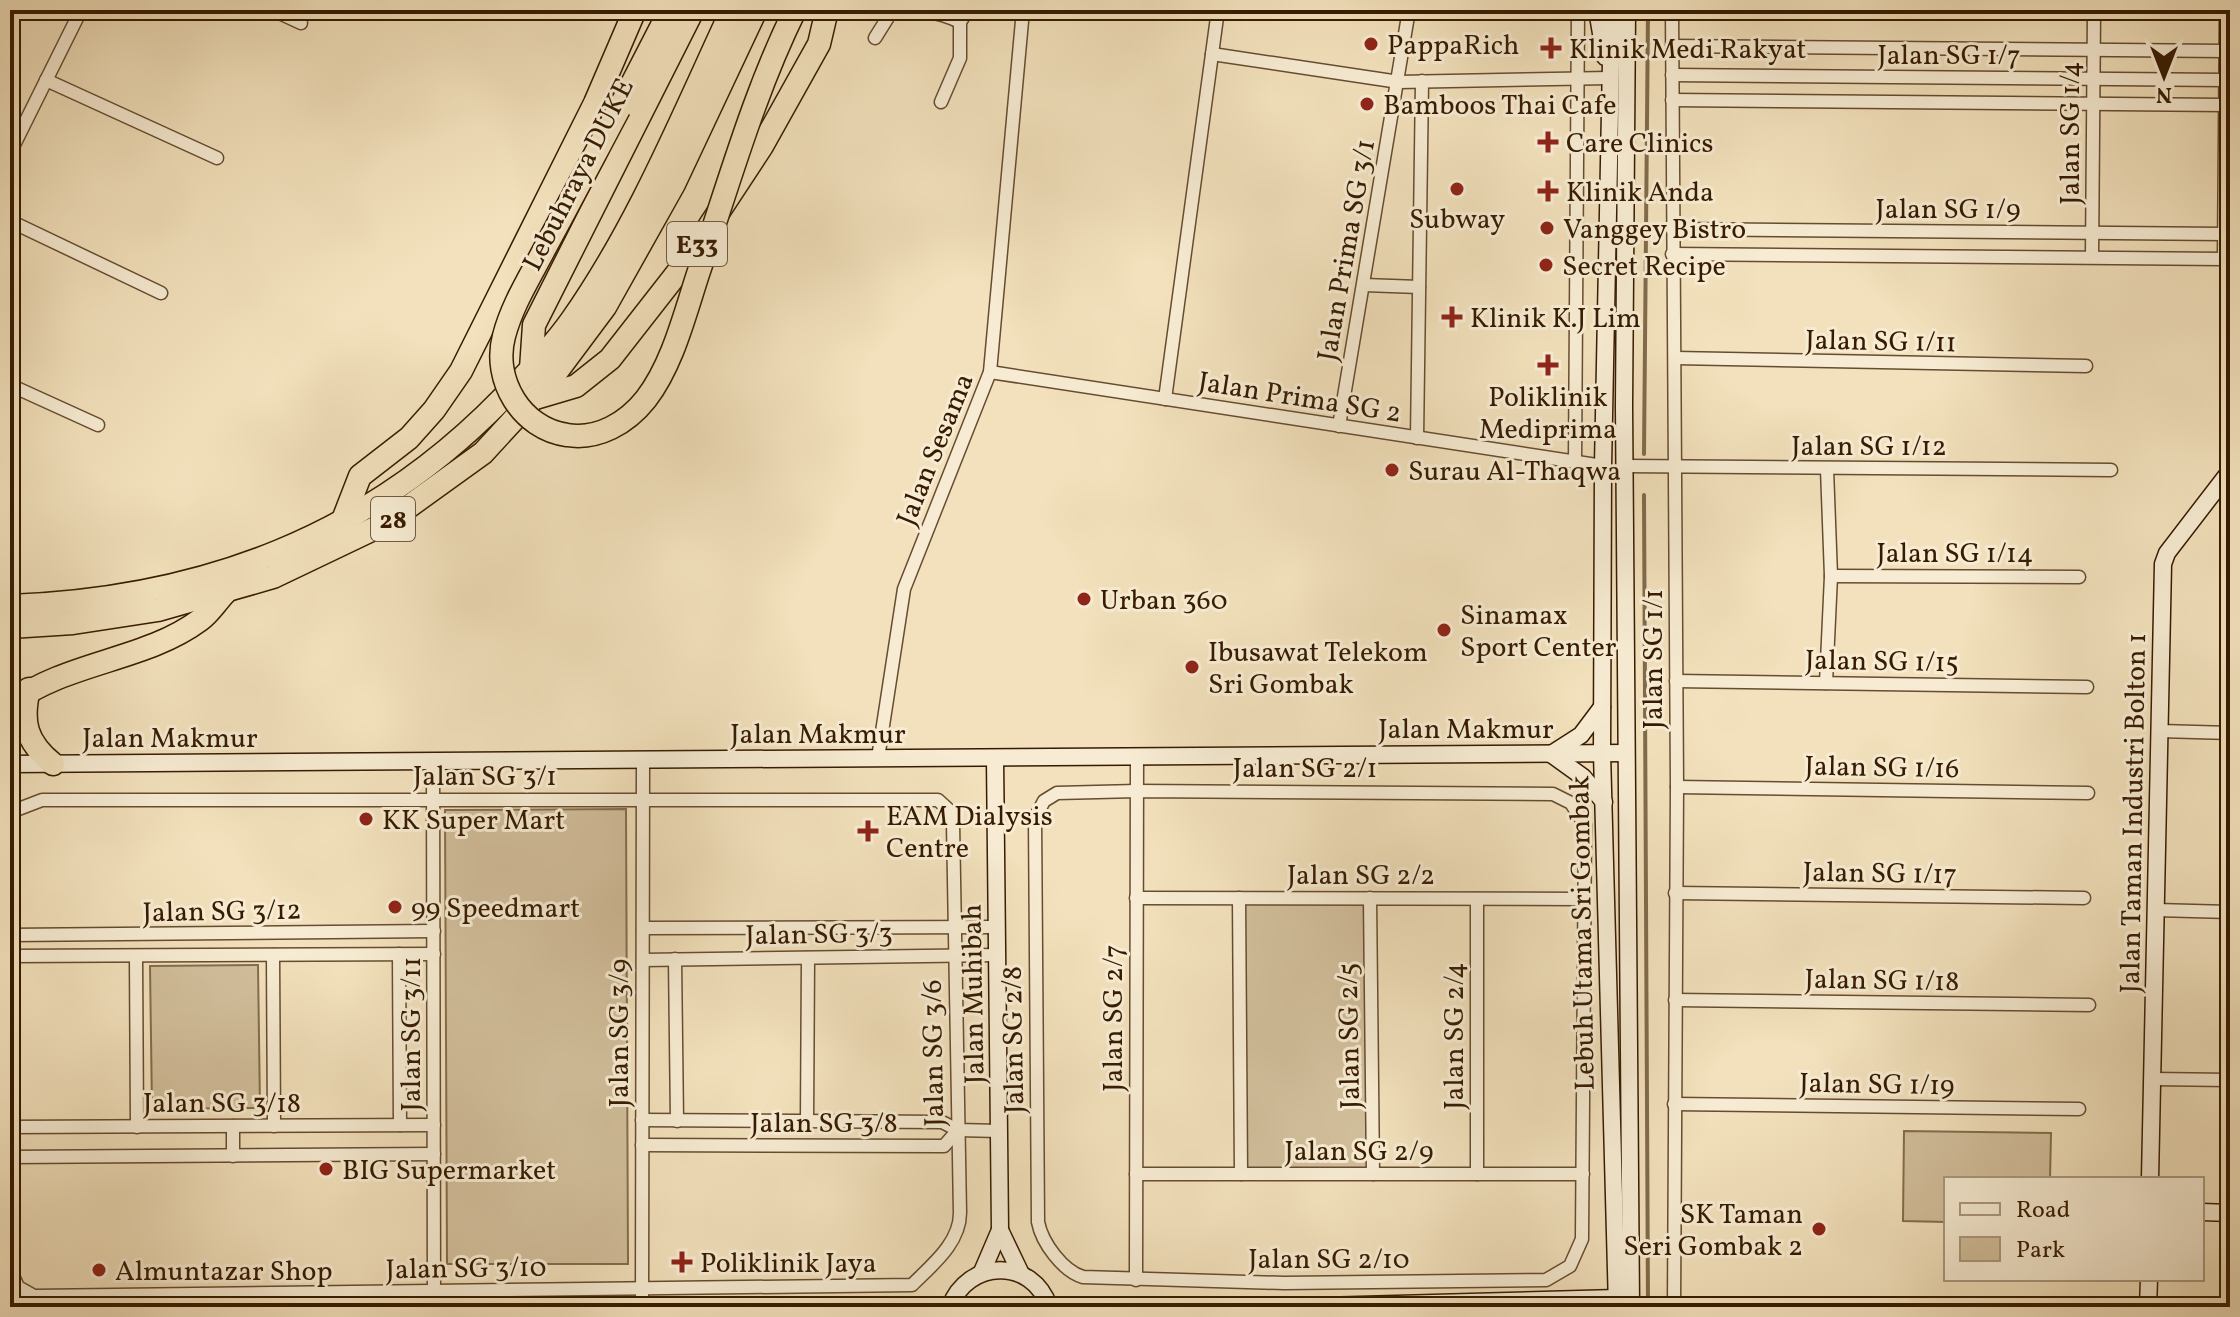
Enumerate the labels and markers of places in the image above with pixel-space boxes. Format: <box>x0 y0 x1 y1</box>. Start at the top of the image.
place label: PappaRich <box>1387 27 1519 66</box>
place label: Klinik Medi Rakyat <box>1569 31 1806 70</box>
marker: PappaRich <box>1362 35 1380 53</box>
marker: Klinik Medi Rakyat <box>1540 37 1562 59</box>
place label: Bamboos Thai Cafe <box>1383 87 1617 126</box>
marker: Bamboos Thai Cafe <box>1358 95 1376 113</box>
place label: Care Clinics <box>1566 125 1714 164</box>
marker: Care Clinics <box>1537 131 1559 153</box>
place label: Klinik Anda <box>1566 174 1714 213</box>
marker: Subway <box>1448 180 1466 198</box>
marker: Klinik Anda <box>1537 180 1559 202</box>
place label: Subway <box>1409 201 1505 240</box>
place label: Vanggey Bistro <box>1563 211 1746 250</box>
marker: Vanggey Bistro <box>1538 219 1556 237</box>
place label: Secret Recipe <box>1562 248 1726 287</box>
marker: Secret Recipe <box>1537 256 1555 274</box>
place label: Klinik K.J Lim <box>1470 300 1641 339</box>
marker: Klinik K.J Lim <box>1441 306 1463 328</box>
marker: Poliklinik Mediprima <box>1537 354 1559 376</box>
place label: Poliklinik Mediprima <box>1479 379 1617 450</box>
place label: Surau Al-Thaqwa <box>1408 453 1621 492</box>
marker: Surau Al-Thaqwa <box>1383 461 1401 479</box>
place label: Urban 360 <box>1100 582 1228 621</box>
marker: Urban 360 <box>1075 590 1093 608</box>
place label: Sinamax Sport Center <box>1460 597 1617 668</box>
marker: Sinamax Sport Center <box>1435 621 1453 639</box>
place label: Ibusawat Telekom Sri Gombak <box>1208 634 1428 705</box>
marker: Ibusawat Telekom Sri Gombak <box>1183 658 1201 676</box>
place label: EAM Dialysis Centre <box>886 798 1053 869</box>
place label: KK Super Mart <box>382 802 565 841</box>
marker: KK Super Mart <box>357 810 375 828</box>
marker: EAM Dialysis Centre <box>857 820 879 842</box>
place label: 99 Speedmart <box>411 890 580 929</box>
marker: 99 Speedmart <box>386 898 404 916</box>
place label: BIG Supermarket <box>342 1152 556 1191</box>
marker: BIG Supermarket <box>317 1160 335 1178</box>
place label: SK Taman Seri Gombak 2 <box>1623 1196 1803 1267</box>
marker: SK Taman Seri Gombak 2 <box>1810 1220 1828 1238</box>
place label: Poliklinik Jaya <box>700 1245 877 1284</box>
marker: Poliklinik Jaya <box>671 1251 693 1273</box>
place label: Almuntazar Shop <box>115 1253 333 1292</box>
marker: Almuntazar Shop <box>90 1261 108 1279</box>

